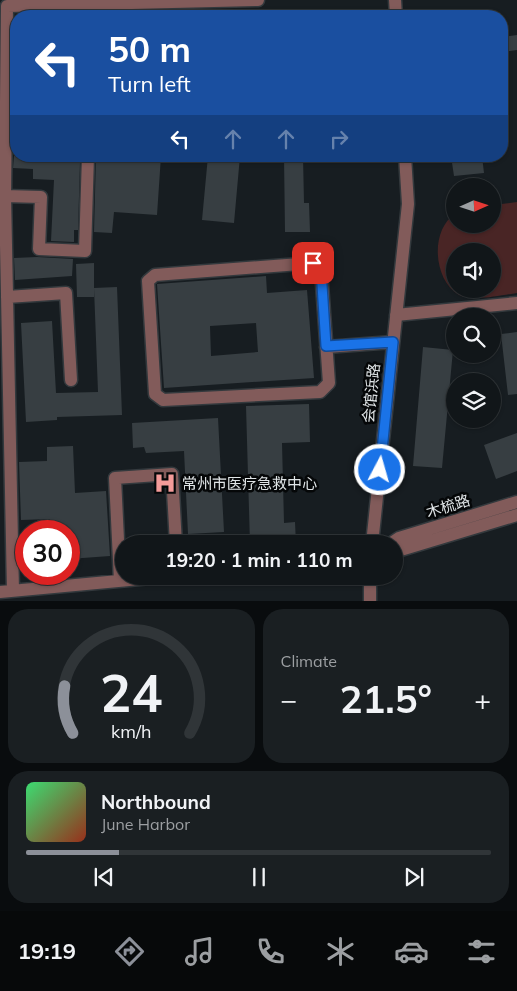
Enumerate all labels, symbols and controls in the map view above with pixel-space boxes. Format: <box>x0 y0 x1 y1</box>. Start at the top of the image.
text: 50 m <box>108 27 191 71</box>
icon: left <box>25 30 90 95</box>
text: Turn left <box>108 70 191 98</box>
icon: left <box>166 125 194 153</box>
icon: ahead <box>219 125 247 153</box>
icon: ahead <box>272 125 300 153</box>
icon: right <box>325 125 353 153</box>
north arrow <box>446 178 501 232</box>
map controls <box>446 178 501 428</box>
pin <box>292 242 334 284</box>
button: sound <box>446 243 501 298</box>
icon: arrive <box>299 249 327 277</box>
button: search <box>446 308 501 363</box>
street label: 会馆浜路 <box>358 362 384 424</box>
button: layers <box>446 373 501 428</box>
position arrow <box>353 443 405 495</box>
hospital icon: 常州市医疗急救中心 <box>152 470 178 496</box>
place label: 常州市医疗急救中心 <box>182 474 317 493</box>
street label: 木梳路 <box>424 490 472 522</box>
speed limit sign: 30 <box>15 520 80 585</box>
text: 19:20 · 1 min · 110 m <box>165 548 353 572</box>
text: Climate <box>281 651 337 671</box>
text: 24 <box>100 660 162 725</box>
text: 21.5° <box>340 675 432 723</box>
text: − <box>281 682 297 717</box>
text: + <box>474 682 491 717</box>
text: km/h <box>111 720 151 742</box>
text: Northbound <box>101 790 211 814</box>
text: June Harbor <box>101 814 190 834</box>
icon: previous <box>90 863 118 891</box>
icon: pause <box>245 863 273 891</box>
icon: next <box>400 863 428 891</box>
icon: directions <box>112 934 147 969</box>
icon: music <box>182 934 217 969</box>
icon: phone <box>253 934 288 969</box>
icon: climate <box>323 934 358 969</box>
icon: car <box>394 934 429 969</box>
icon: filters <box>464 934 499 969</box>
text: 19:19 <box>18 937 76 965</box>

